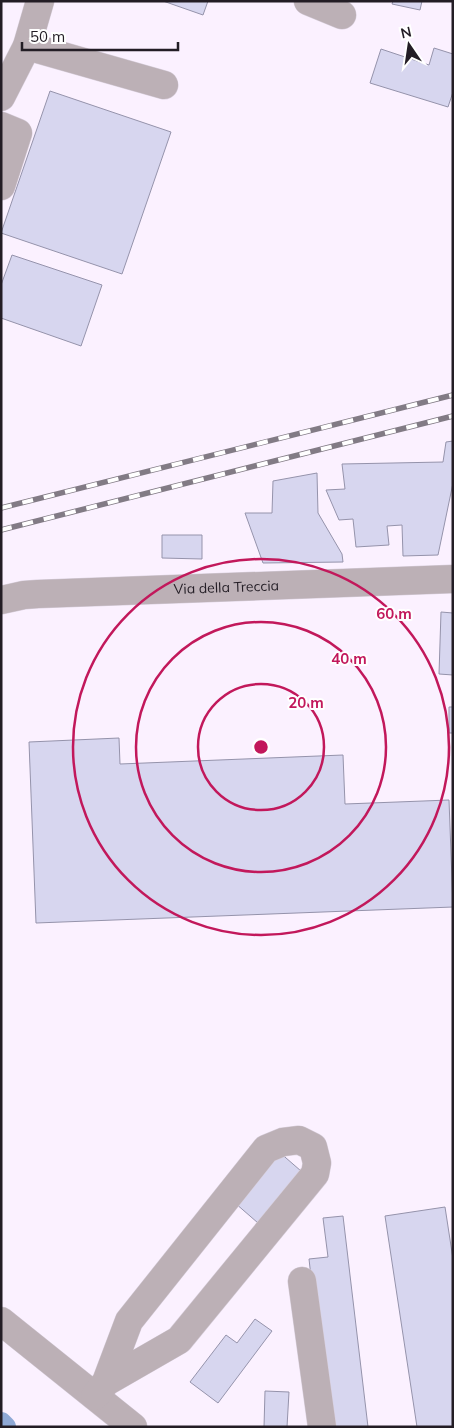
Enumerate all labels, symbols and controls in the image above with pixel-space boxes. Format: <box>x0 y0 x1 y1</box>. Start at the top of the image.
scale bar <box>22 20 179 52</box>
north arrow <box>384 20 434 70</box>
text: N <box>399 22 413 42</box>
text: 50 m <box>30 27 65 46</box>
street label: Via della Treccia <box>173 576 279 598</box>
text: 60 m <box>376 604 412 623</box>
text: 40 m <box>331 649 367 668</box>
text: 20 m <box>288 693 324 712</box>
centre of rings <box>252 738 270 756</box>

